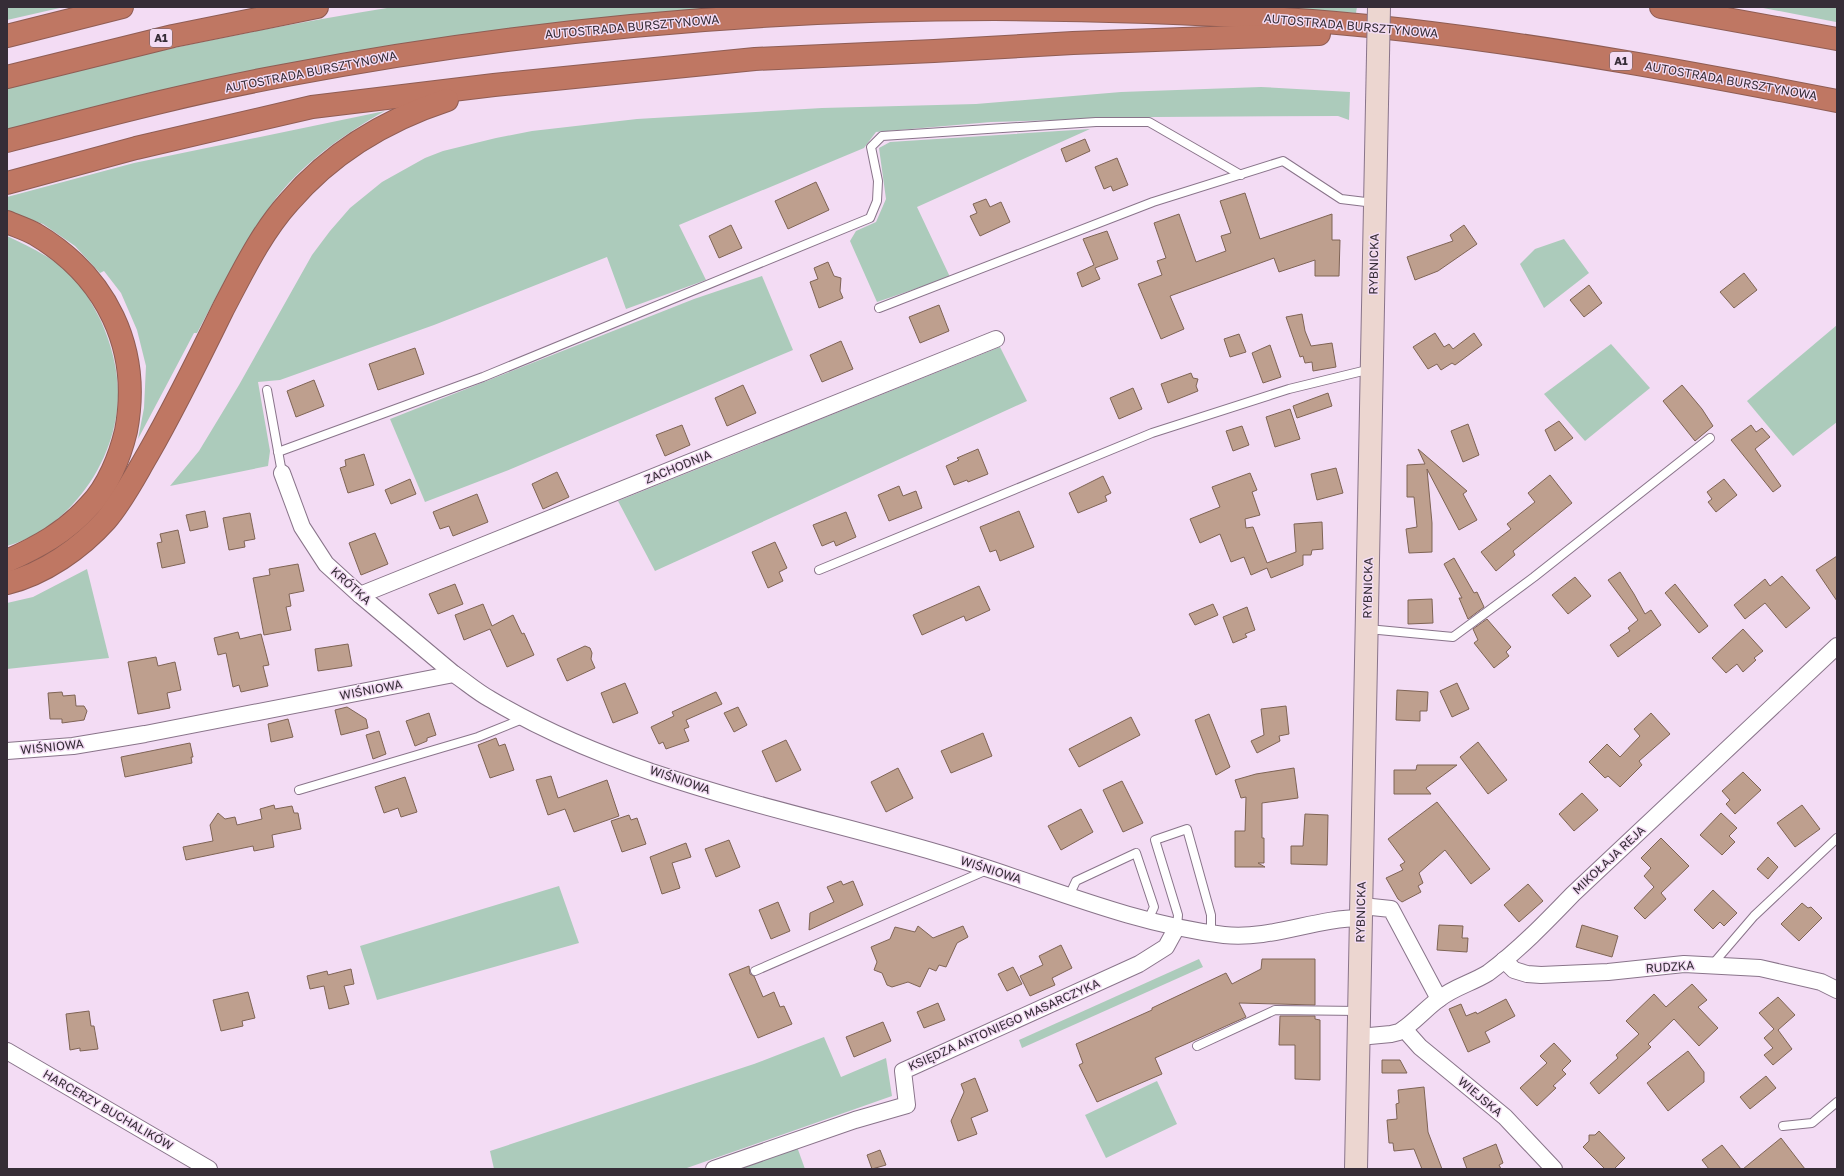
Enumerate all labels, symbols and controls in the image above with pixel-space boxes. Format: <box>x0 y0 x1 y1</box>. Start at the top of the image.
street label: AUTOSTRADA BURSZTYNOWA <box>1263 10 1439 41</box>
street label: AUTOSTRADA BURSZTYNOWA <box>544 11 720 42</box>
road number: A1 <box>150 29 172 47</box>
street label: AUTOSTRADA BURSZTYNOWA <box>224 47 398 96</box>
road number: A1 <box>1610 52 1632 70</box>
street label: AUTOSTRADA BURSZTYNOWA <box>1644 58 1818 103</box>
street label: RYBNICKA <box>1365 233 1382 295</box>
street label: ZACHODNIA <box>642 446 713 487</box>
street label: RYBNICKA <box>1359 557 1376 619</box>
street label: KRÓTKA <box>328 564 375 608</box>
street label: WIŚNIOWA <box>338 676 403 703</box>
street label: WIŚNIOWA <box>20 736 84 757</box>
street label: WIŚNIOWA <box>648 762 713 797</box>
street label: MIKOŁAJA REJA <box>1569 822 1648 897</box>
street label: WIŚNIOWA <box>959 853 1024 886</box>
street label: RYBNICKA <box>1352 881 1369 943</box>
street label: RUDZKA <box>1645 957 1695 976</box>
street label: KSIĘDZA ANTONIEGO MASARCZYKA <box>905 975 1102 1074</box>
street label: HARCERZY BUCHALIKÓW <box>40 1066 176 1153</box>
street label: WIEJSKA <box>1455 1074 1506 1120</box>

